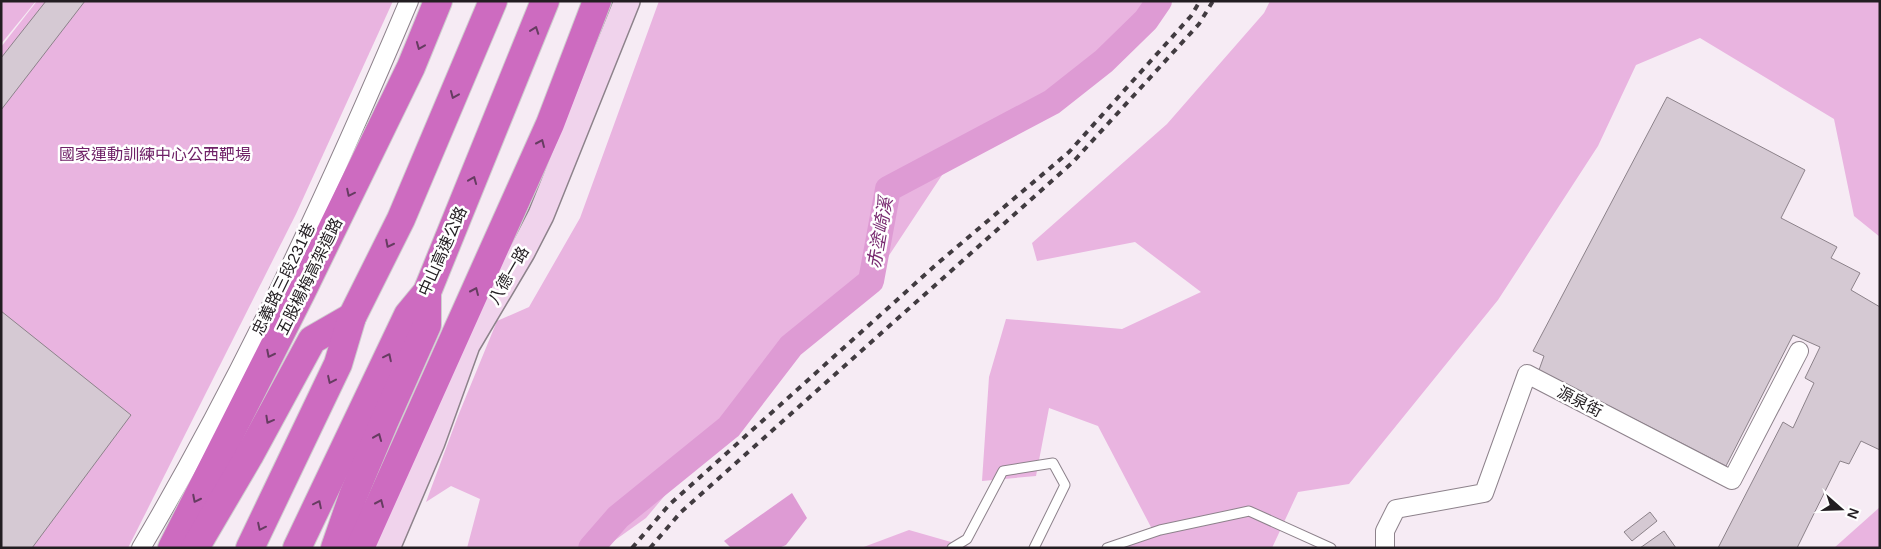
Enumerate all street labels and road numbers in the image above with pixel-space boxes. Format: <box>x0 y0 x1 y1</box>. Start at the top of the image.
street label: 中山高速公路 <box>415 204 470 299</box>
street label: 五股楊梅高架道路 <box>274 215 345 337</box>
street label: 忠義路三段231巷 <box>249 220 318 338</box>
street label: 八德一路 <box>485 243 532 307</box>
street label: 源泉街 <box>1555 383 1605 420</box>

